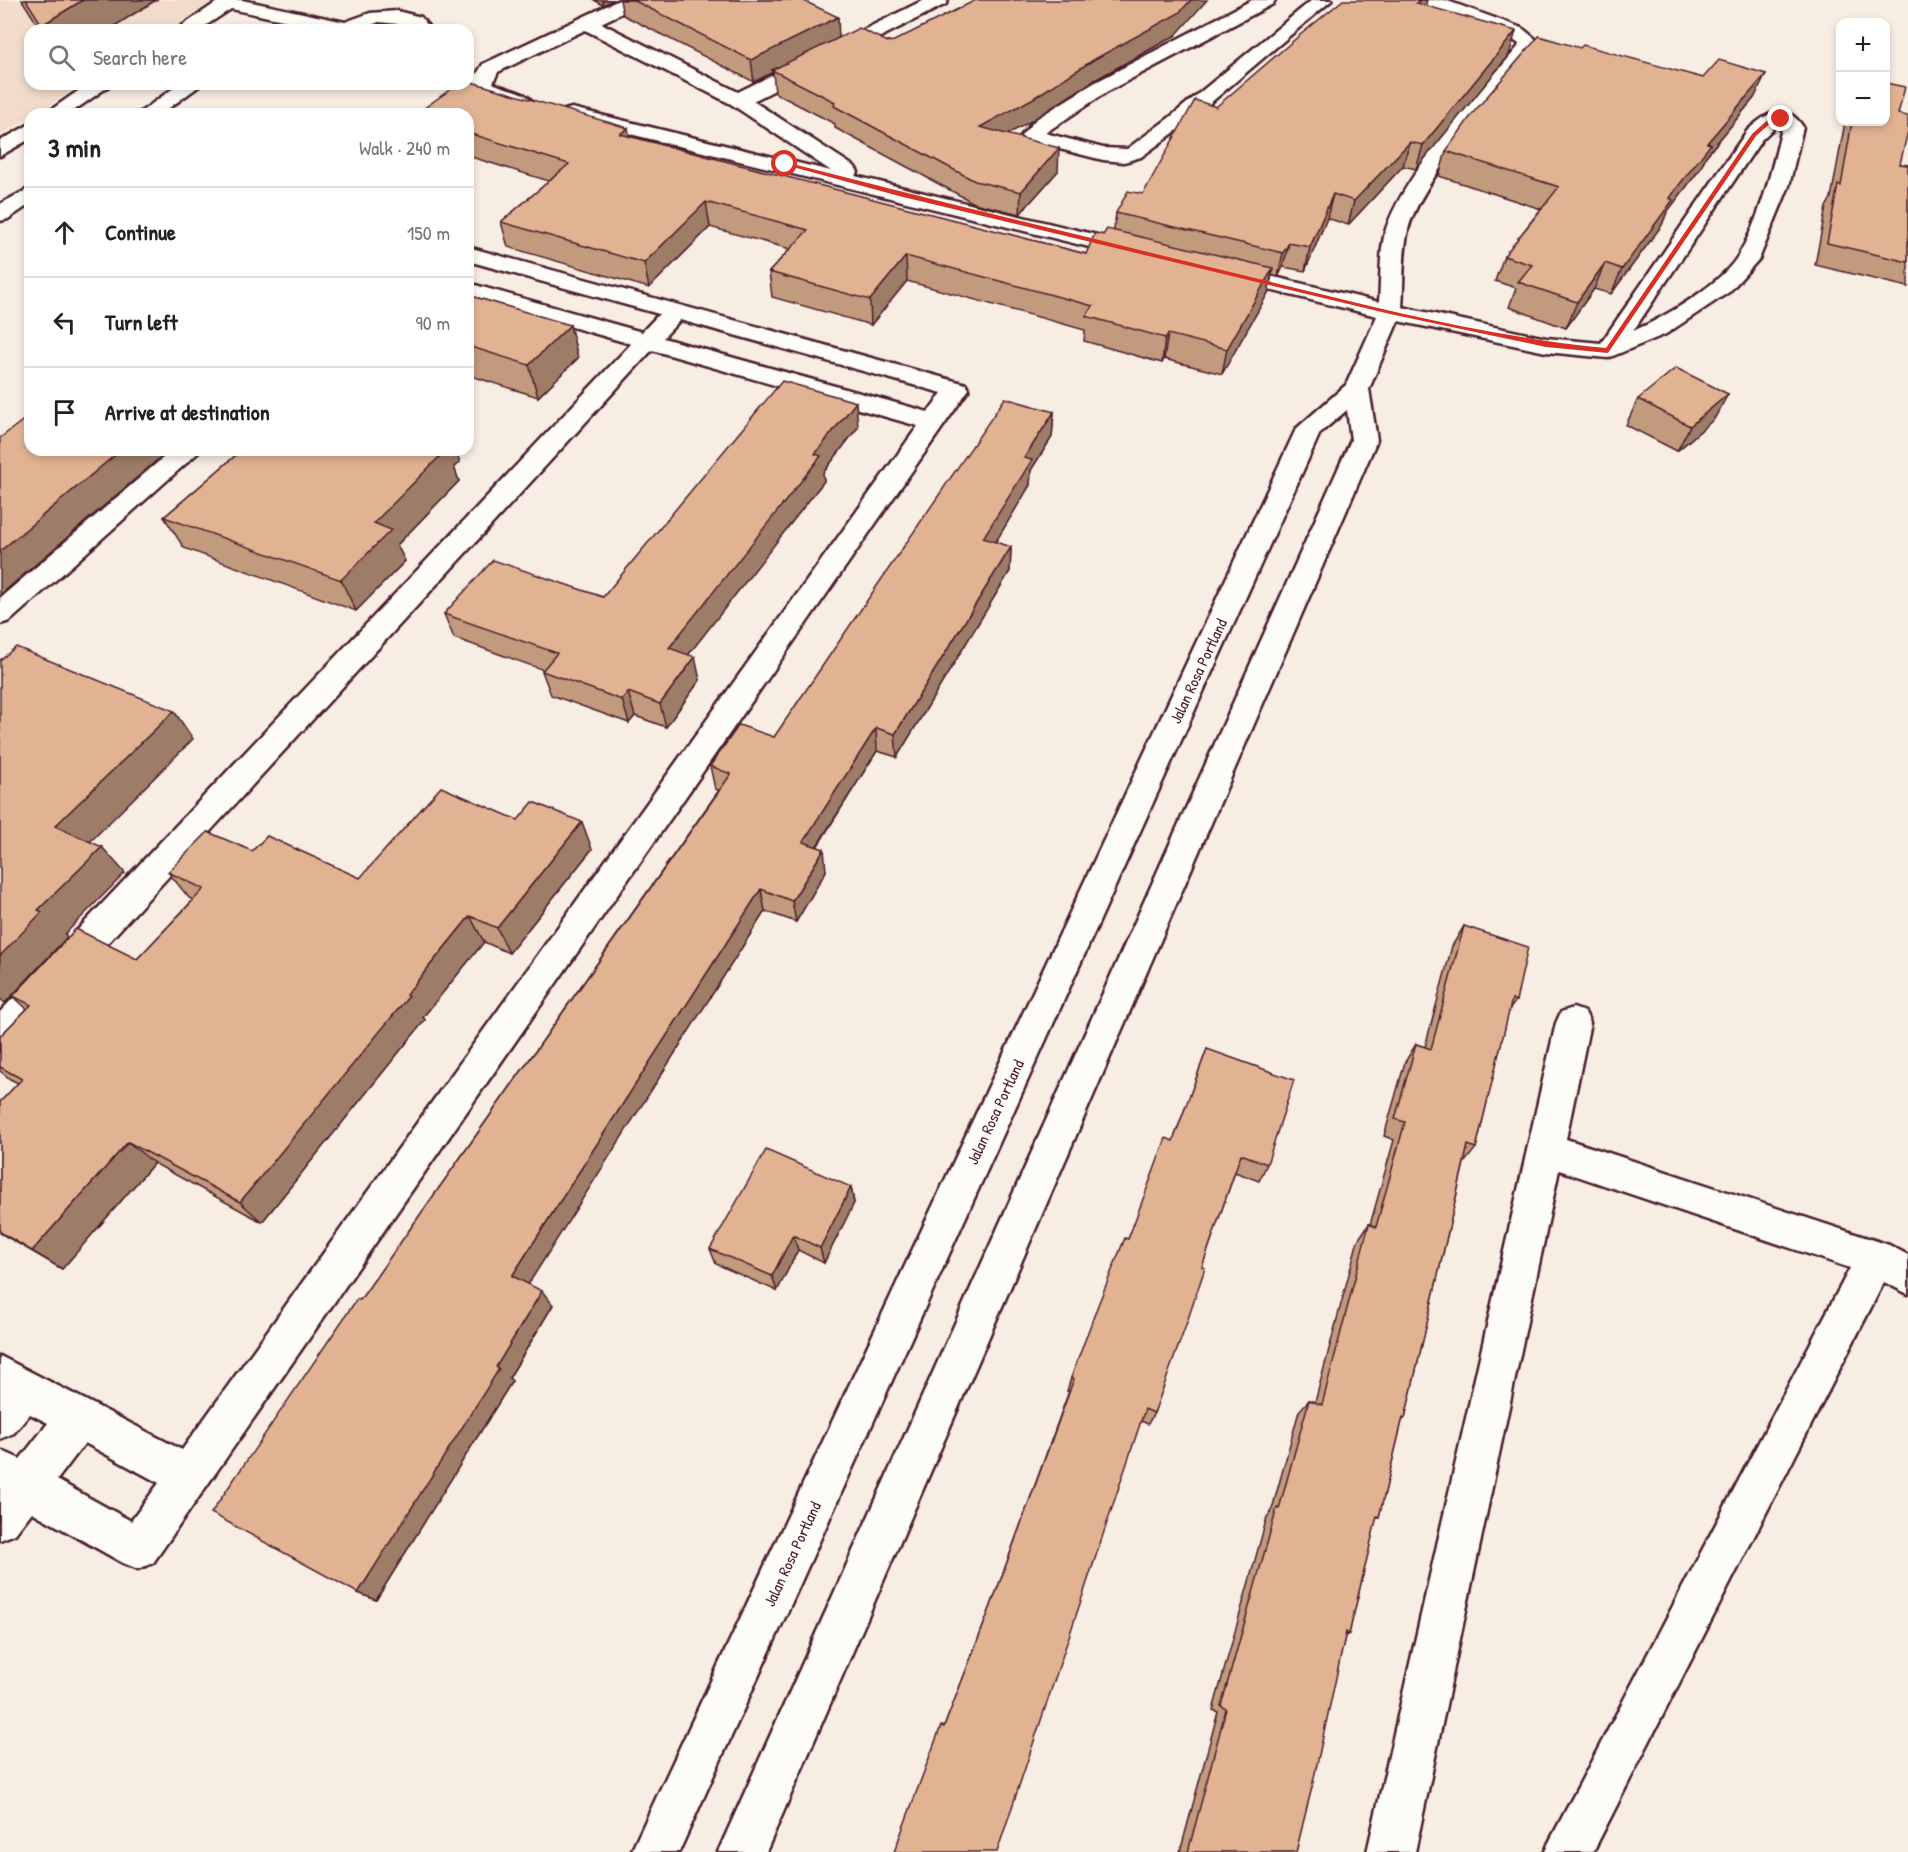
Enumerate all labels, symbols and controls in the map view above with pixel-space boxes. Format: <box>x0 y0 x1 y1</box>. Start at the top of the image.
map controls <box>1836 18 1890 126</box>
button: + <box>1836 18 1890 72</box>
search box <box>24 24 474 90</box>
icon: search <box>45 41 78 74</box>
text: Search here <box>93 42 187 72</box>
button: − <box>1836 72 1890 126</box>
route end <box>1767 105 1793 131</box>
text: 3 min <box>48 130 101 165</box>
text: Walk · 240 m <box>359 134 450 161</box>
route start <box>771 150 797 176</box>
icon: ahead <box>48 216 81 249</box>
text: Continue <box>105 217 176 247</box>
text: 150 m <box>407 219 450 246</box>
icon: left <box>48 306 81 339</box>
text: Turn left <box>105 307 178 337</box>
text: 90 m <box>416 309 450 336</box>
icon: arrive <box>48 396 81 429</box>
text: Arrive at destination <box>105 397 270 427</box>
street label: Jalan Rosa Portland <box>1164 615 1232 727</box>
street label: Jalan Rosa Portland <box>961 1056 1029 1168</box>
street label: Jalan Rosa Portland <box>758 1498 826 1610</box>

